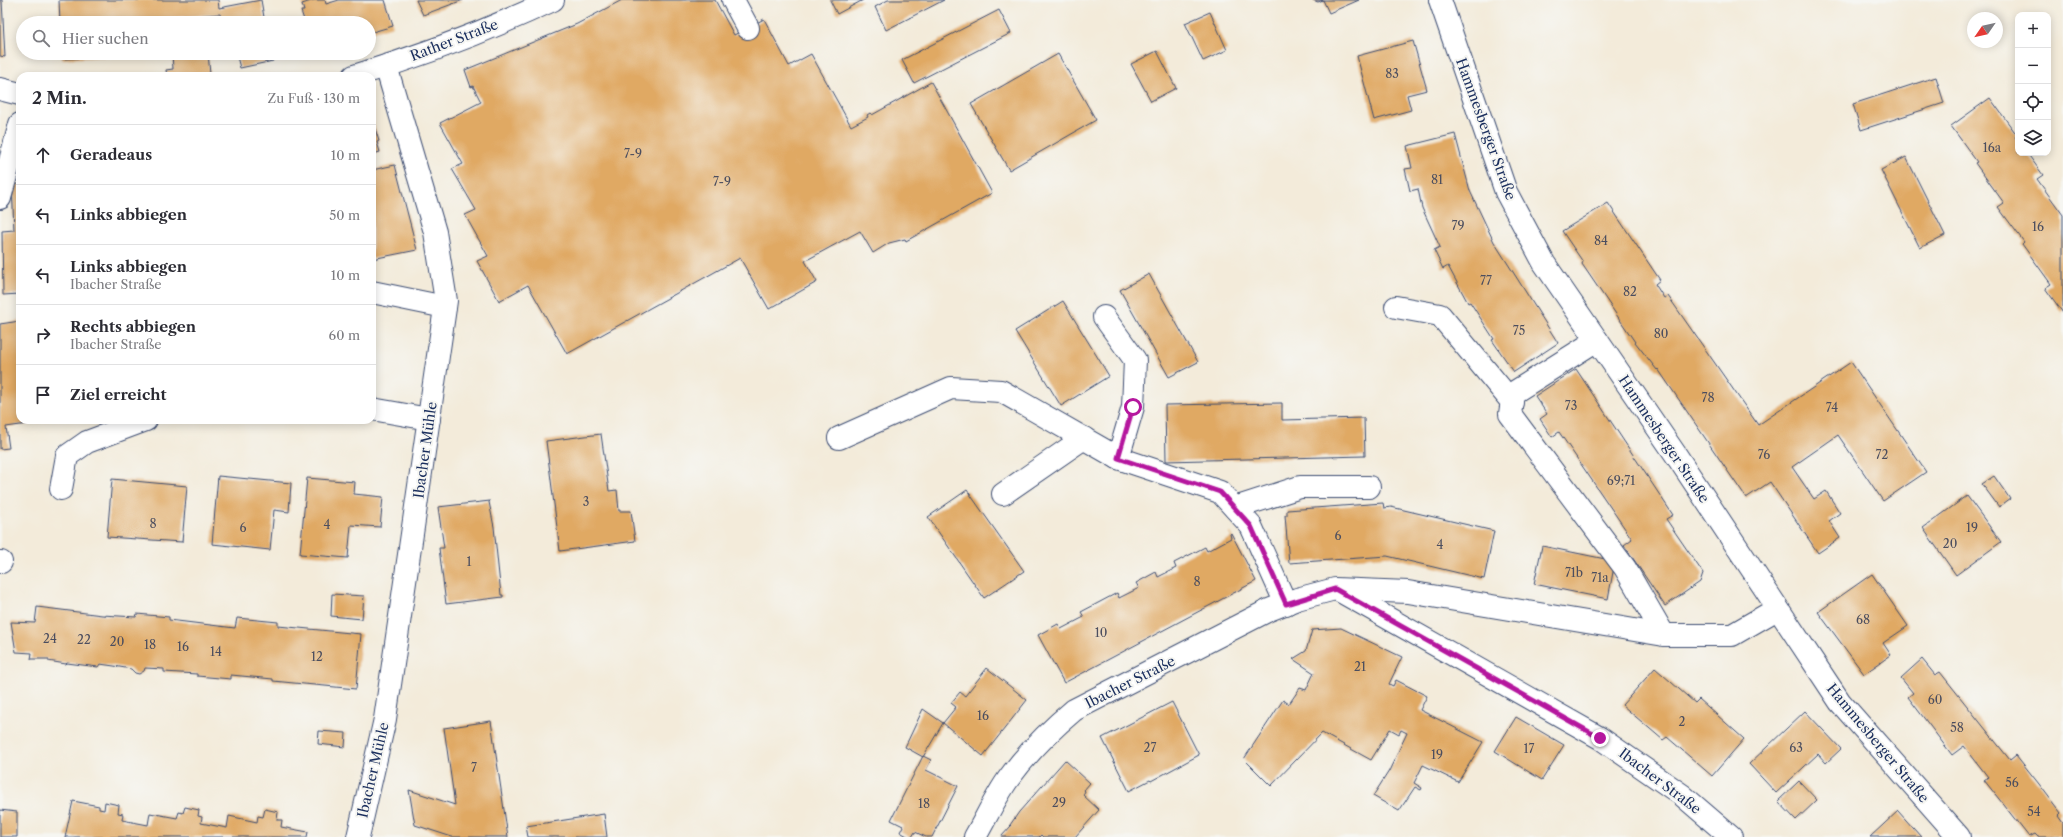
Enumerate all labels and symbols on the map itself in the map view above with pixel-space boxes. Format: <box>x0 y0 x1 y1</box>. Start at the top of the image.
north arrow <box>1967 12 2003 48</box>
street label: Rather Straße <box>408 15 501 65</box>
street label: Hammesberger Straße <box>1452 55 1520 203</box>
house number: 83 <box>1385 66 1399 81</box>
house number: 16a <box>1983 140 2002 155</box>
house number: 7-9 <box>624 146 642 161</box>
house number: 81 <box>1431 172 1443 187</box>
house number: 7-9 <box>713 174 731 189</box>
house number: 79 <box>1452 218 1464 233</box>
house number: 16 <box>2032 219 2044 234</box>
house number: 84 <box>1594 233 1608 248</box>
house number: 77 <box>1480 273 1492 288</box>
house number: 82 <box>1623 284 1637 299</box>
house number: 75 <box>1513 323 1525 338</box>
house number: 80 <box>1654 326 1668 341</box>
street label: Hammesberger Straße <box>1615 372 1713 506</box>
house number: 78 <box>1701 390 1715 405</box>
route start <box>1124 398 1142 416</box>
house number: 73 <box>1565 398 1577 413</box>
street label: Ibacher Mühle <box>409 400 441 500</box>
house number: 74 <box>1826 400 1838 415</box>
house number: 76 <box>1758 447 1770 462</box>
house number: 72 <box>1876 447 1889 462</box>
house number: 69;71 <box>1607 473 1635 488</box>
house number: 3 <box>583 494 589 509</box>
house number: 8 <box>149 516 157 531</box>
house number: 4 <box>324 517 331 532</box>
house number: 6 <box>239 520 247 535</box>
house number: 19 <box>1966 520 1978 535</box>
house number: 6 <box>1334 528 1342 543</box>
house number: 20 <box>1943 536 1957 551</box>
house number: 4 <box>1437 537 1444 552</box>
house number: 1 <box>466 554 472 569</box>
house number: 71b <box>1565 565 1583 580</box>
house number: 71a <box>1591 570 1609 585</box>
house number: 8 <box>1193 574 1201 589</box>
house number: 68 <box>1856 612 1870 627</box>
house number: 10 <box>1095 625 1107 640</box>
house number: 24 <box>43 631 57 646</box>
house number: 22 <box>77 632 91 647</box>
house number: 20 <box>110 634 124 649</box>
house number: 18 <box>144 637 156 652</box>
house number: 16 <box>177 639 189 654</box>
house number: 14 <box>210 644 222 659</box>
house number: 12 <box>311 649 323 664</box>
street label: Ibacher Straße <box>1082 652 1178 712</box>
house number: 21 <box>1354 659 1366 674</box>
street label: Hammesberger Straße <box>1823 680 1933 806</box>
house number: 60 <box>1928 692 1942 707</box>
house number: 16 <box>977 708 989 723</box>
house number: 2 <box>1679 714 1686 729</box>
street label: Ibacher Mühle <box>353 720 393 820</box>
house number: 58 <box>1950 720 1964 735</box>
route end <box>1591 729 1609 747</box>
house number: 27 <box>1144 740 1156 755</box>
house number: 63 <box>1789 740 1803 755</box>
house number: 17 <box>1524 741 1535 756</box>
street label: Ibacher Straße <box>1615 744 1705 818</box>
house number: 19 <box>1431 747 1443 762</box>
house number: 7 <box>471 760 477 775</box>
house number: 56 <box>2005 775 2019 790</box>
house number: 29 <box>1052 795 1066 810</box>
house number: 18 <box>918 796 930 811</box>
house number: 54 <box>2027 804 2041 819</box>

